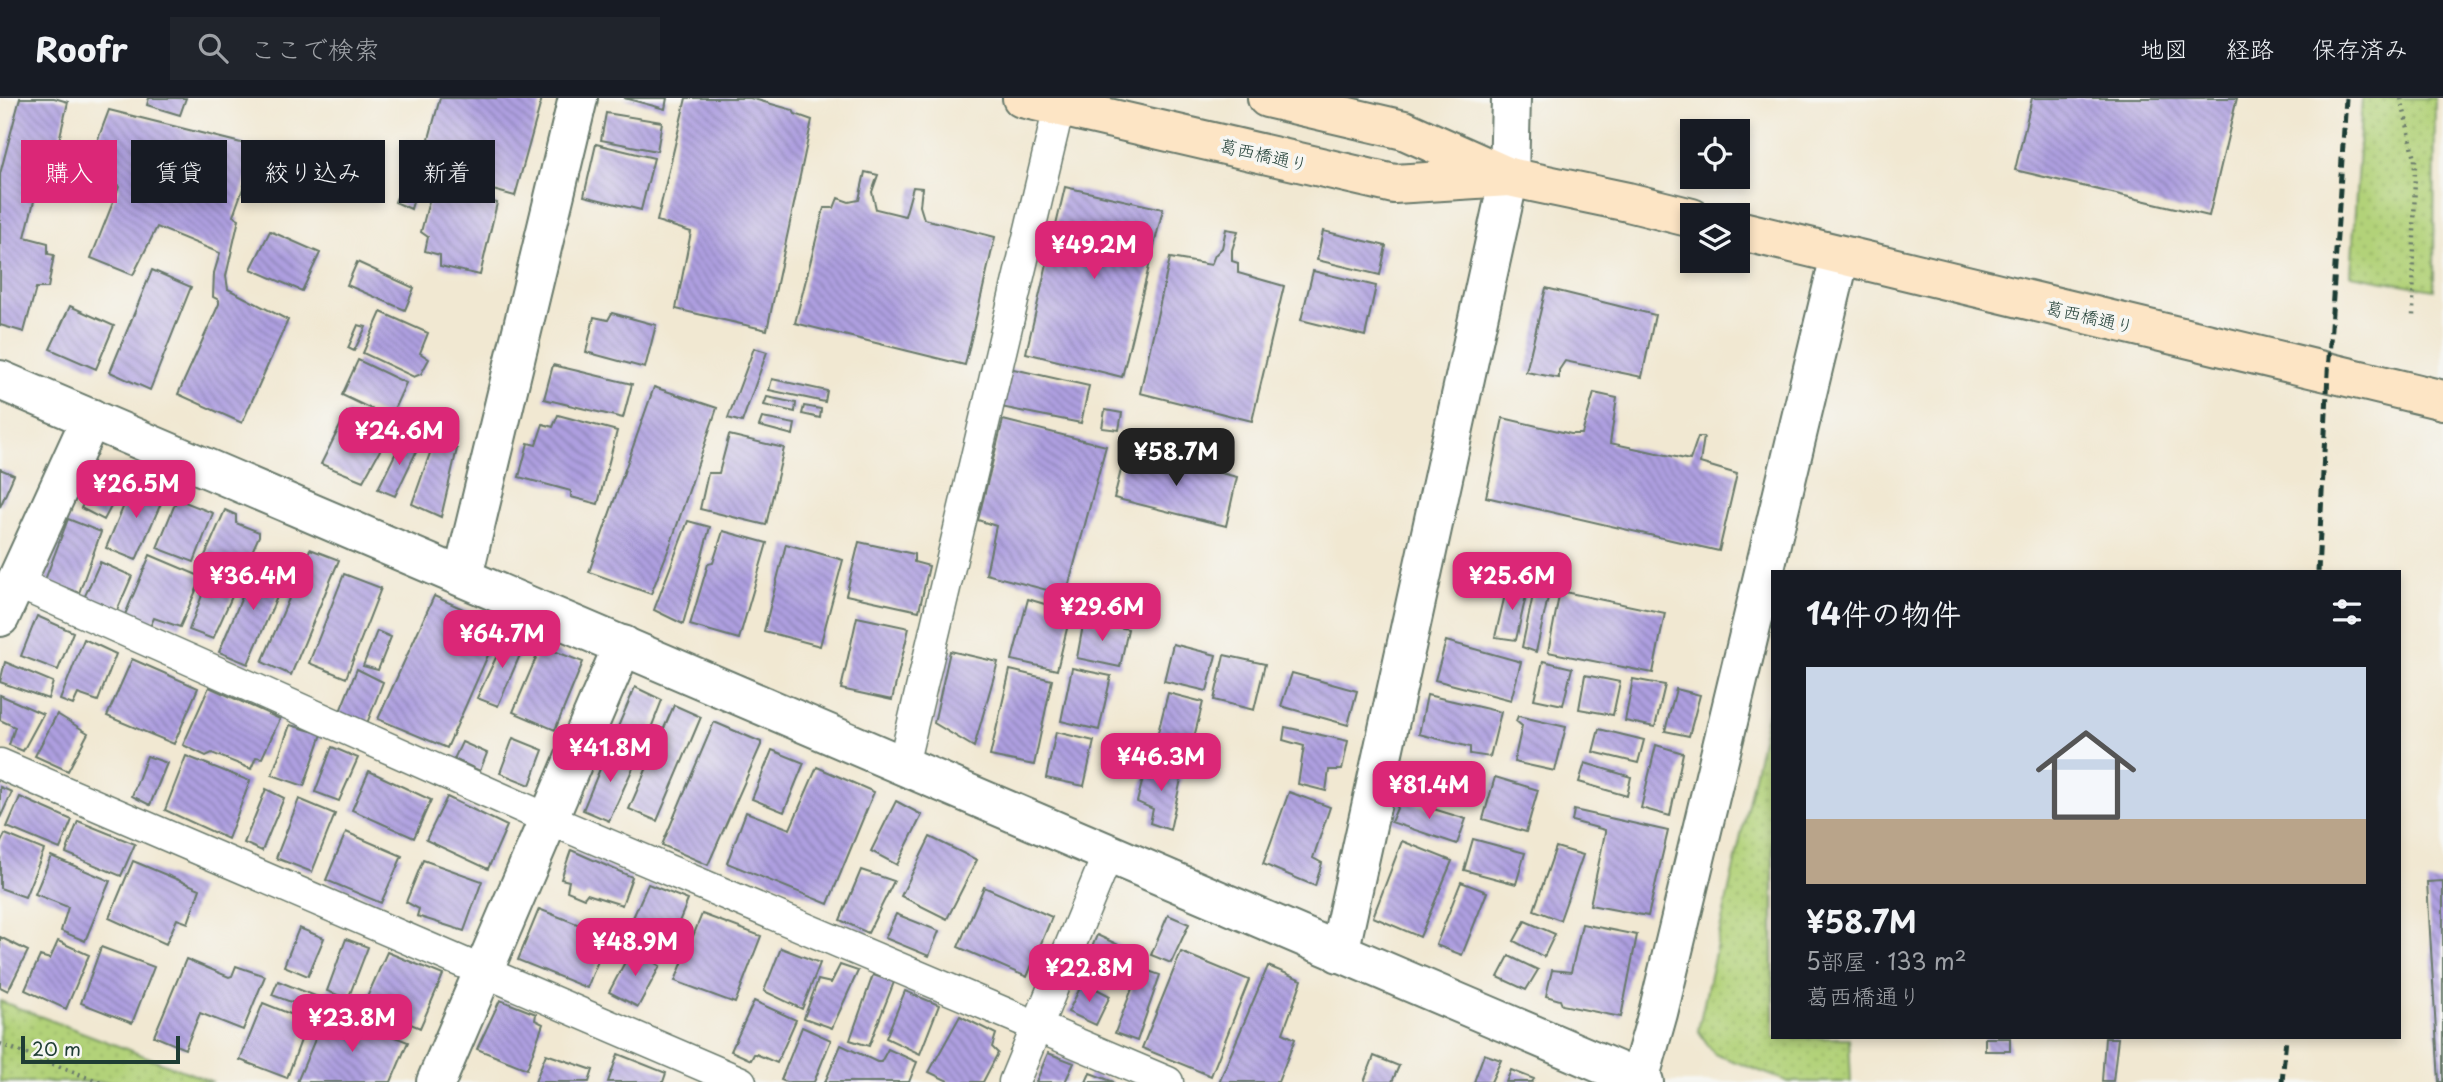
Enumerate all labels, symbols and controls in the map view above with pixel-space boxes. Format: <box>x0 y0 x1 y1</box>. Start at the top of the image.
search box <box>170 17 660 80</box>
text: Roofr <box>35 23 128 73</box>
icon: search <box>194 29 232 67</box>
text: ここで検索 <box>250 29 380 68</box>
text: 地図 <box>2140 30 2188 66</box>
text: 経路 <box>2226 30 2274 66</box>
text: 保存済み <box>2312 30 2408 66</box>
map controls <box>1680 119 1750 273</box>
button: locate <box>1680 119 1750 189</box>
street label: 葛西橋通り <box>1217 131 1311 177</box>
chip: 購入 <box>21 140 117 203</box>
chip: 賃貸 <box>131 140 227 203</box>
chip: 絞り込み <box>241 140 385 203</box>
chip: 新着 <box>399 140 495 203</box>
button: layers <box>1680 203 1750 273</box>
pin: ¥49.2M <box>1037 222 1151 281</box>
text: ¥49.2M <box>1051 226 1137 261</box>
street label: 葛西橋通り <box>2043 293 2137 339</box>
pin: ¥24.6M <box>342 408 456 467</box>
text: ¥24.6M <box>354 412 444 447</box>
pin: ¥58.7M <box>1119 428 1233 488</box>
text: ¥58.7M <box>1134 433 1218 468</box>
pin: ¥26.5M <box>79 460 193 520</box>
text: ¥26.5M <box>92 465 180 500</box>
pin: ¥36.4M <box>196 552 310 612</box>
pin: ¥25.6M <box>1455 552 1569 612</box>
text: ¥36.4M <box>209 557 297 592</box>
text: ¥25.6M <box>1469 557 1555 592</box>
pin: ¥29.6M <box>1045 584 1159 643</box>
text: ¥29.6M <box>1060 588 1144 623</box>
text: 14件の物件 <box>1806 590 1961 635</box>
icon: filters <box>2328 593 2366 631</box>
pin: ¥64.7M <box>445 610 559 670</box>
text: ¥64.7M <box>459 615 545 650</box>
icon: home <box>2023 712 2149 838</box>
pin: ¥41.8M <box>553 724 667 784</box>
text: ¥41.8M <box>569 729 651 764</box>
pin: ¥46.3M <box>1104 734 1218 793</box>
text: ¥46.3M <box>1117 738 1205 773</box>
pin: ¥81.4M <box>1372 762 1486 821</box>
text: ¥81.4M <box>1389 766 1469 801</box>
text: ¥58.7M <box>1806 898 1917 943</box>
pin: ¥48.9M <box>578 918 692 978</box>
text: ¥48.9M <box>592 923 678 958</box>
text: 5部屋 · 133 m² <box>1806 943 1967 978</box>
pin: ¥22.8M <box>1032 944 1146 1004</box>
text: ¥22.8M <box>1045 949 1133 984</box>
text: 葛西橋通り <box>1806 978 1921 1013</box>
pin: ¥23.8M <box>295 995 409 1054</box>
text: ¥23.8M <box>308 999 396 1034</box>
scale bar <box>21 1033 180 1065</box>
text: 20 m <box>32 1034 81 1062</box>

